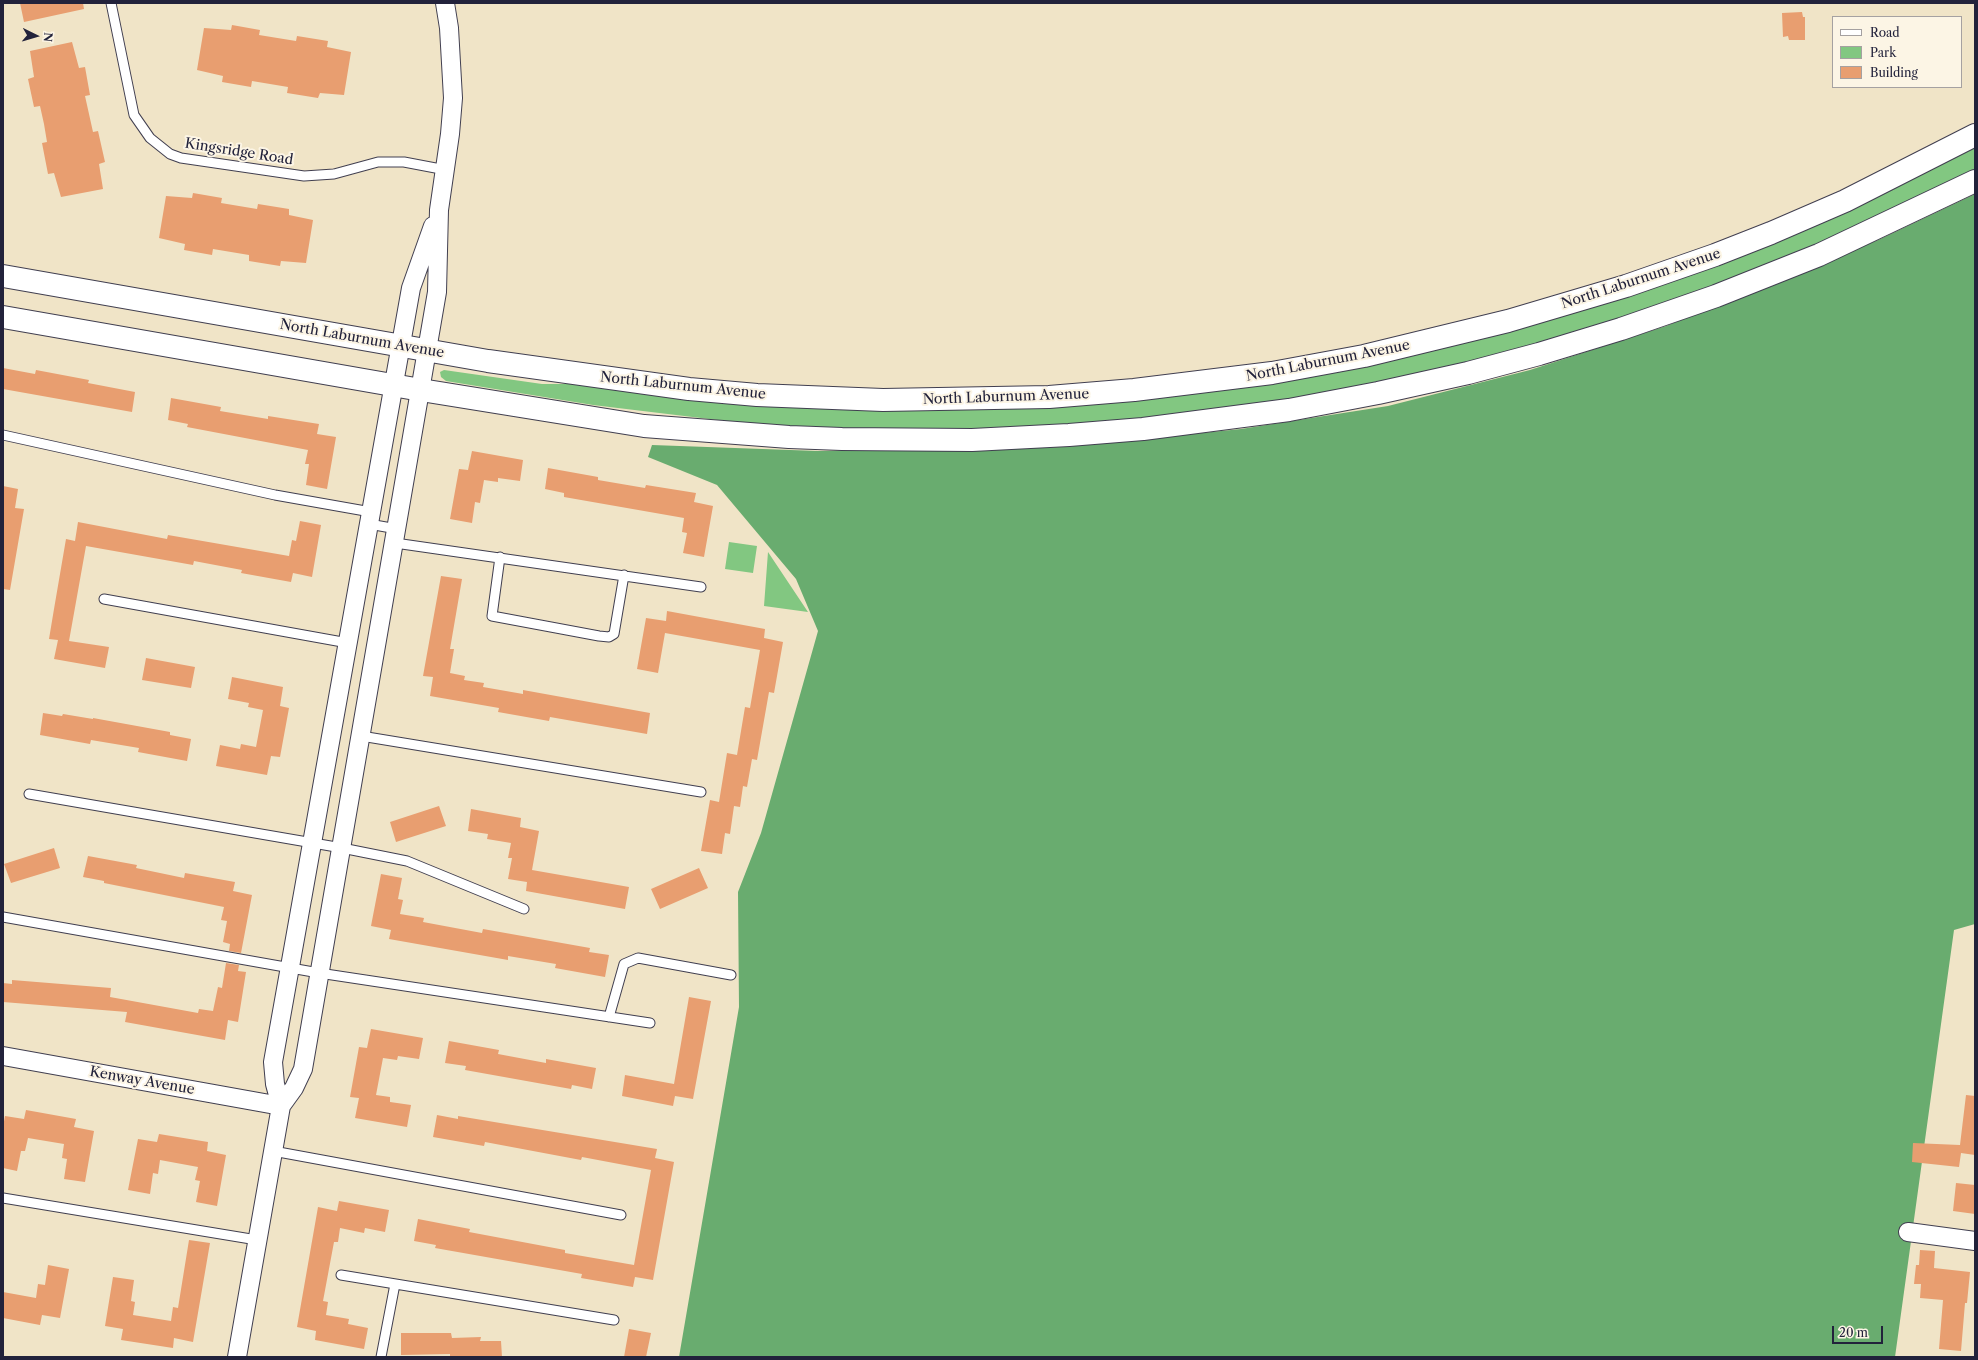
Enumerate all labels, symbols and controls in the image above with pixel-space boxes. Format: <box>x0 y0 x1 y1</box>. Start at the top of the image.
north arrow <box>16 16 56 56</box>
legend <box>1832 16 1962 88</box>
text: Road <box>1870 25 1900 40</box>
text: N <box>41 32 55 42</box>
text: Park <box>1870 45 1896 60</box>
text: Building <box>1870 65 1918 80</box>
street label: Kingsridge Road <box>184 135 294 169</box>
street label: North Laburnum Avenue <box>1559 245 1723 313</box>
street label: North Laburnum Avenue <box>279 316 445 362</box>
street label: North Laburnum Avenue <box>1245 337 1411 385</box>
street label: North Laburnum Avenue <box>599 369 767 403</box>
street label: North Laburnum Avenue <box>922 386 1090 408</box>
street label: Kenway Avenue <box>88 1064 196 1098</box>
scale bar <box>1834 1318 1885 1344</box>
text: 20 m <box>1839 1325 1868 1340</box>

